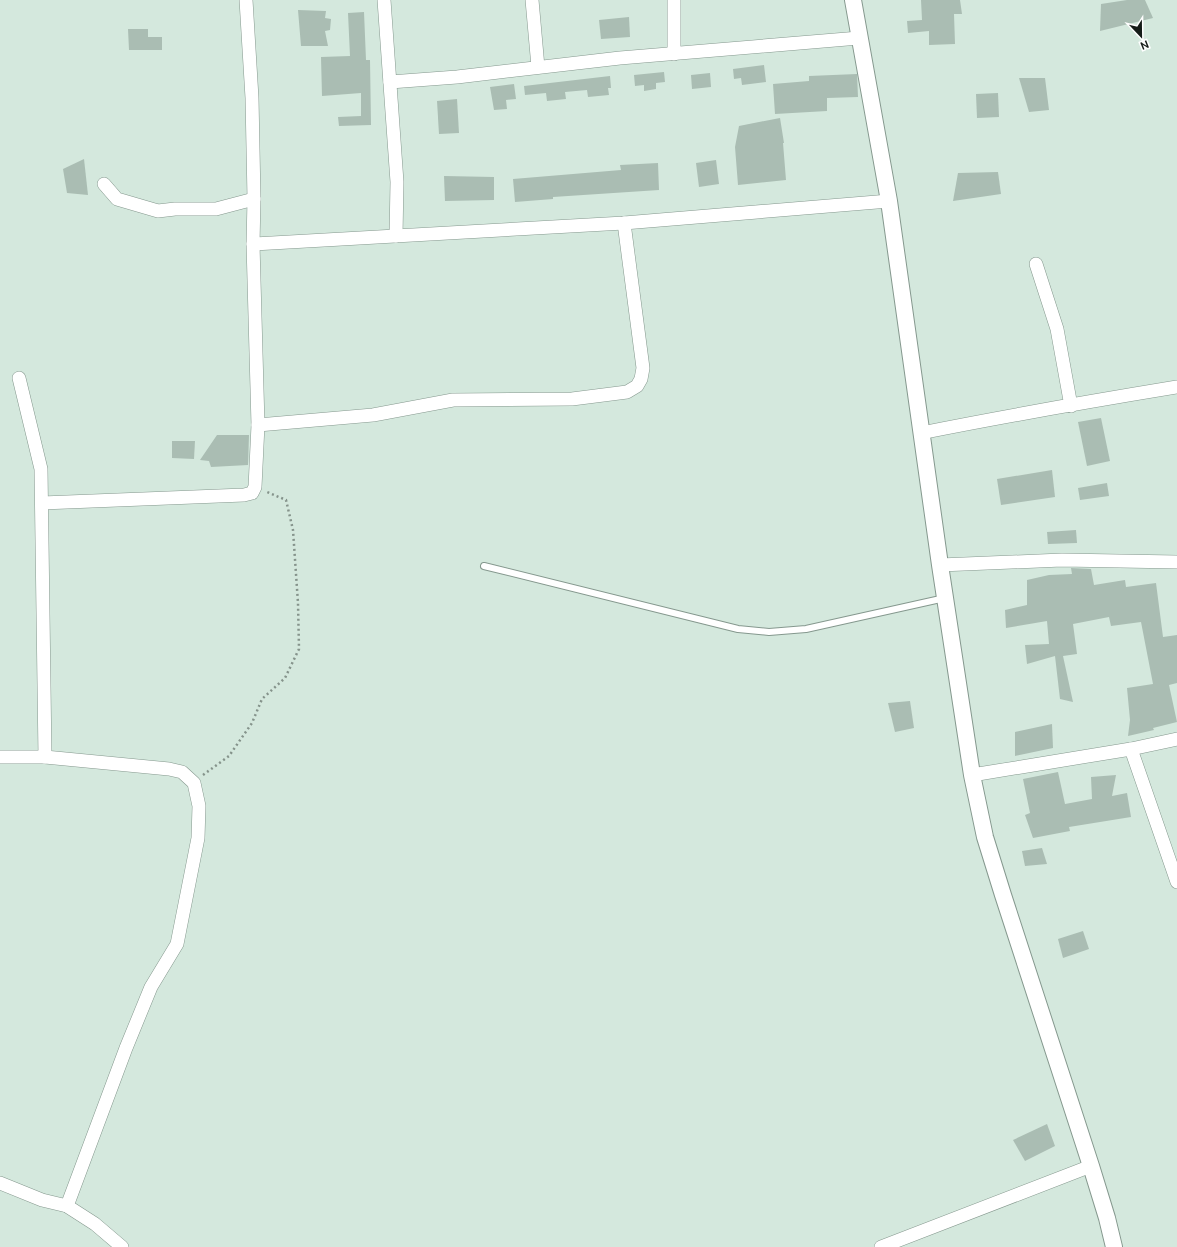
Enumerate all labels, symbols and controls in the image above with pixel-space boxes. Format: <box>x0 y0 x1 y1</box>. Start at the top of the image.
north arrow <box>1121 16 1161 56</box>
text: N <box>1139 38 1151 52</box>

